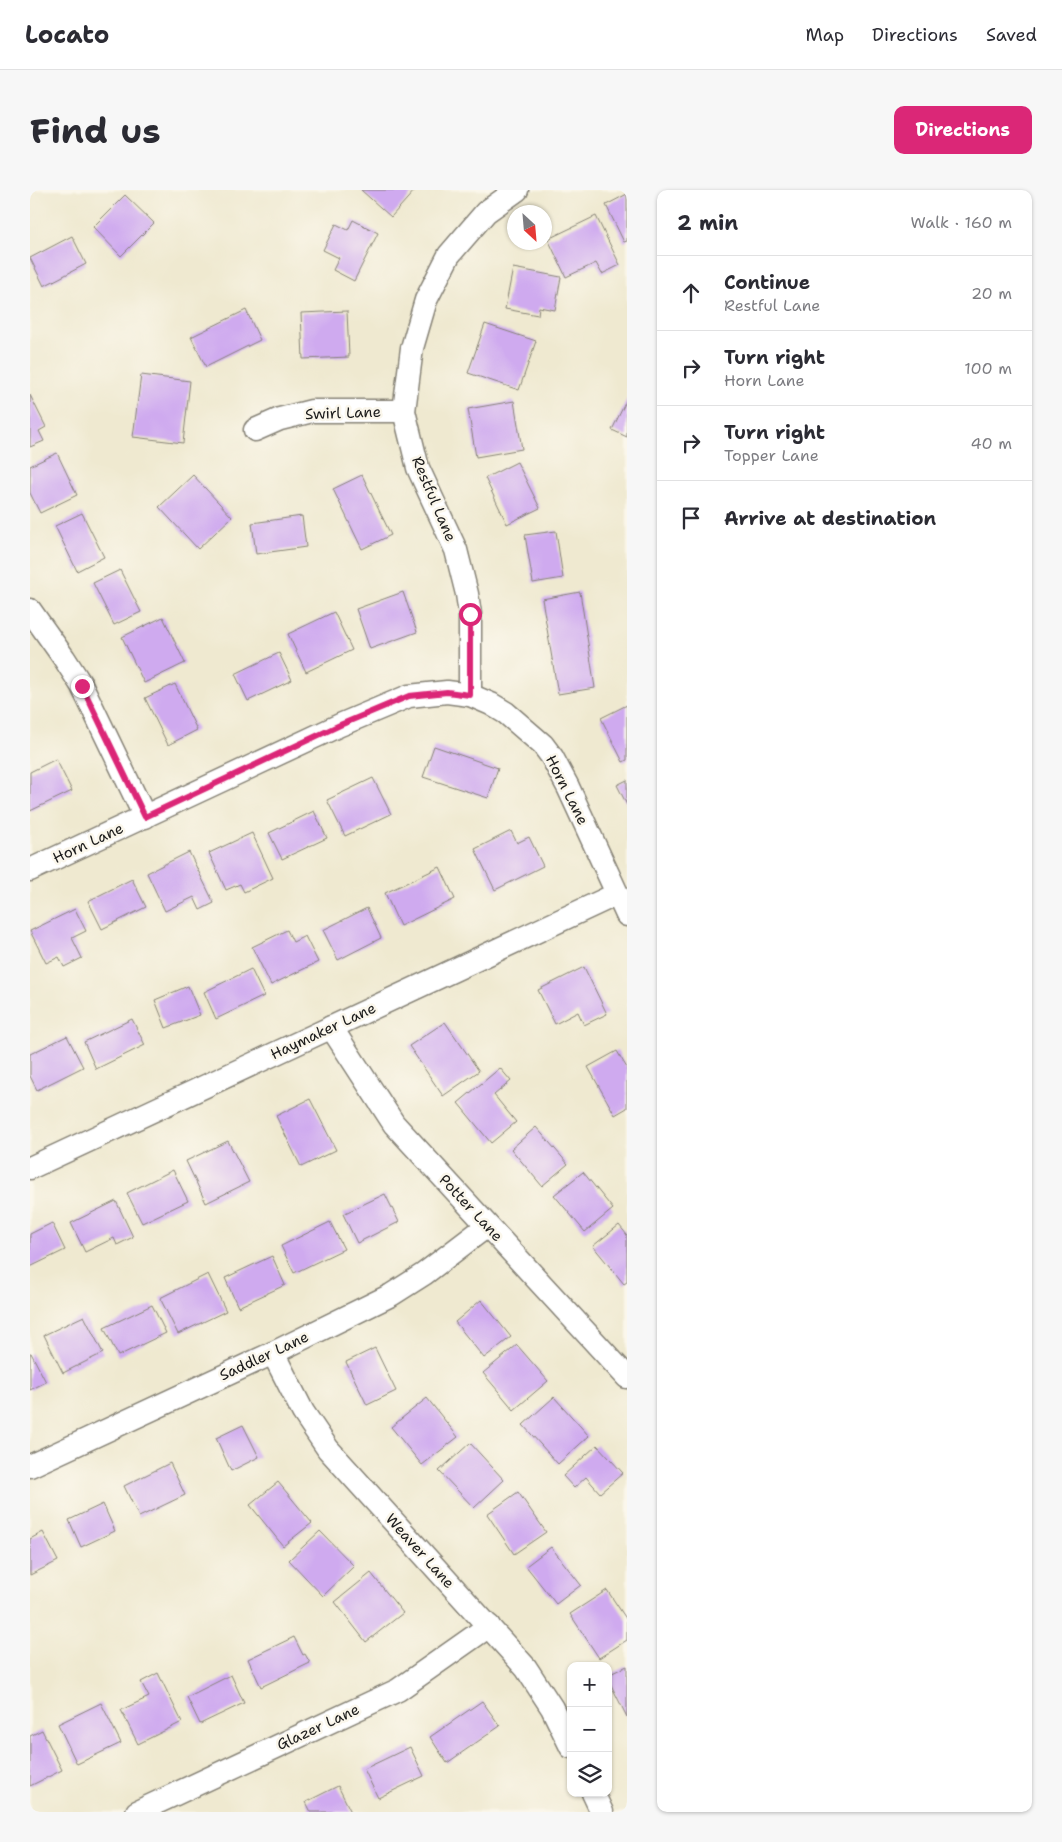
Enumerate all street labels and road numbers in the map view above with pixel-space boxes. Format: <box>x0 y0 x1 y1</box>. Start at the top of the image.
street label: Swirl Lane <box>305 402 381 424</box>
street label: Restful Lane <box>407 453 461 545</box>
street label: Horn Lane <box>541 752 593 828</box>
street label: Horn Lane <box>50 818 126 868</box>
street label: Haymaker Lane <box>267 998 379 1064</box>
street label: Potter Lane <box>435 1170 507 1246</box>
street label: Saddler Lane <box>216 1327 312 1385</box>
street label: Weaver Lane <box>381 1509 459 1593</box>
street label: Glazer Lane <box>273 1699 363 1755</box>

